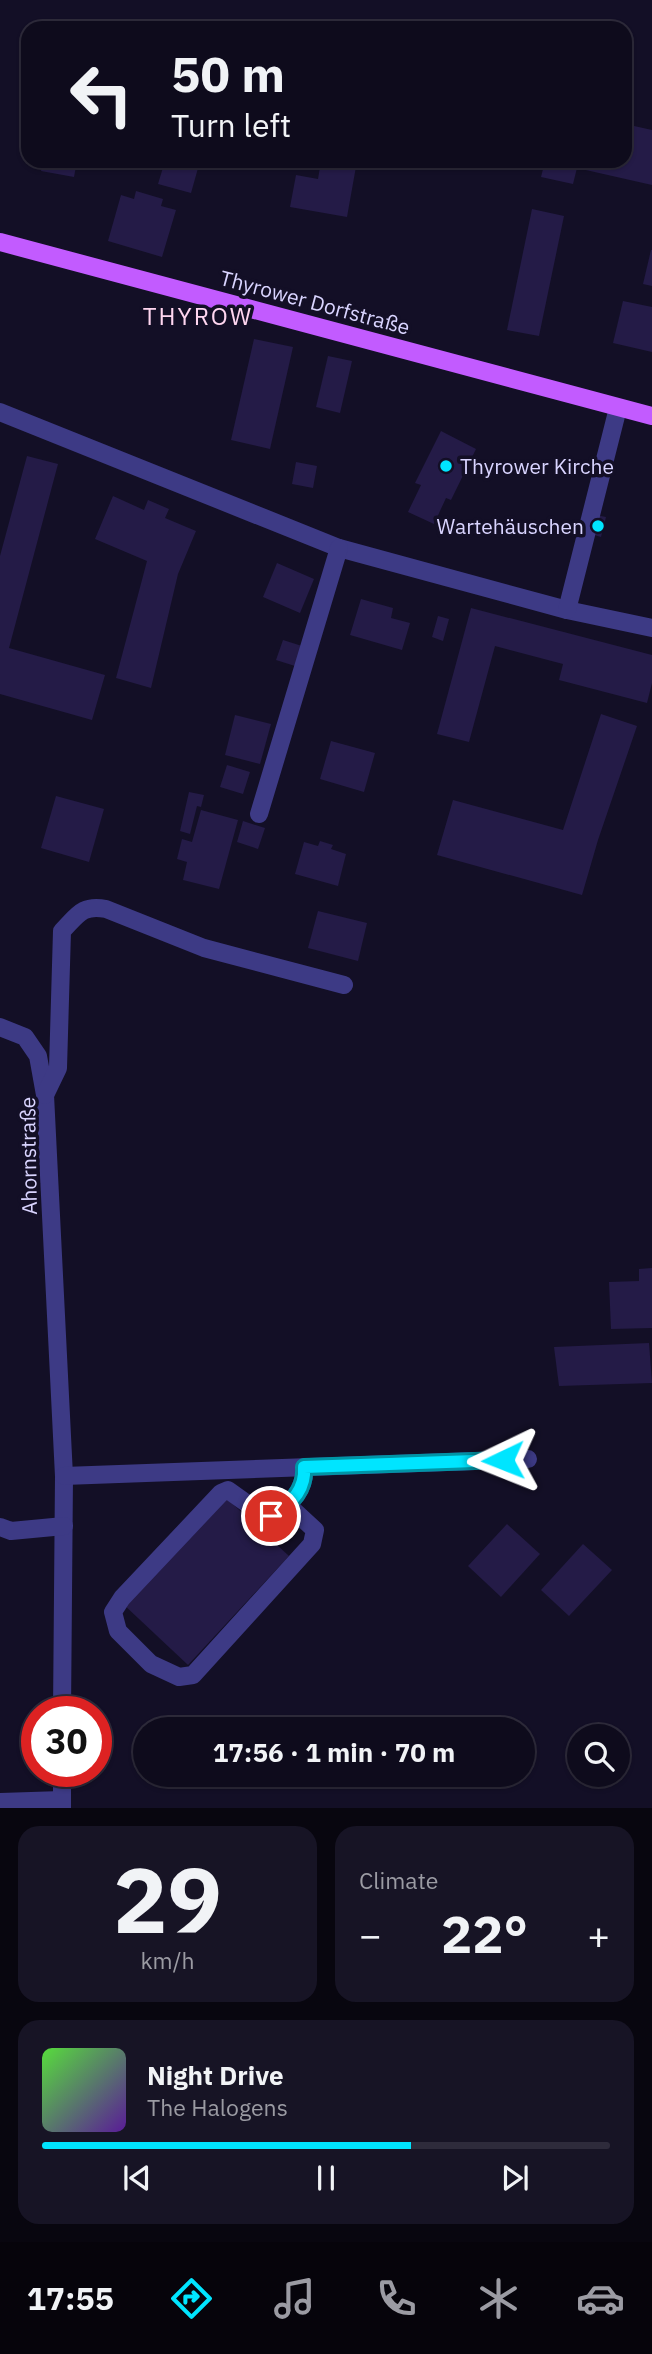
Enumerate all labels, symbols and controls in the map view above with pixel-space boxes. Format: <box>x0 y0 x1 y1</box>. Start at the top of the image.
text: 50 m <box>171 42 285 105</box>
icon: left <box>56 49 147 140</box>
text: Turn left <box>171 104 291 146</box>
street label: Thyrower Dorfstraße <box>217 263 413 341</box>
district label: THYROW <box>143 300 253 332</box>
place label: Thyrower Kirche <box>460 452 614 480</box>
marker: Thyrower Kirche <box>438 458 454 474</box>
place label: Wartehäuschen <box>436 512 584 540</box>
marker: Wartehäuschen <box>590 518 606 534</box>
street label: Ahornstraße <box>13 1097 43 1215</box>
position arrow <box>466 1423 540 1497</box>
pin <box>241 1486 301 1546</box>
icon: arrive <box>252 1497 290 1535</box>
speed limit sign: 30 <box>21 1696 112 1787</box>
map controls <box>567 1724 630 1787</box>
button: search <box>567 1724 630 1787</box>
text: 17:56 · 1 min · 70 m <box>213 1735 455 1769</box>
text: 29 <box>113 1840 222 1958</box>
text: Climate <box>359 1865 438 1895</box>
text: 22° <box>441 1900 528 1967</box>
text: − <box>359 1910 382 1959</box>
text: + <box>587 1910 610 1959</box>
text: km/h <box>140 1945 195 1975</box>
text: Night Drive <box>147 2058 284 2092</box>
text: The Halogens <box>147 2092 288 2122</box>
icon: previous <box>118 2159 156 2197</box>
icon: pause <box>307 2159 345 2197</box>
icon: next <box>496 2159 534 2197</box>
icon: directions <box>167 2274 216 2323</box>
icon: music <box>270 2274 319 2323</box>
icon: phone <box>372 2274 421 2323</box>
icon: climate <box>474 2274 523 2323</box>
icon: car <box>576 2274 625 2323</box>
text: 17:55 <box>27 2277 114 2319</box>

